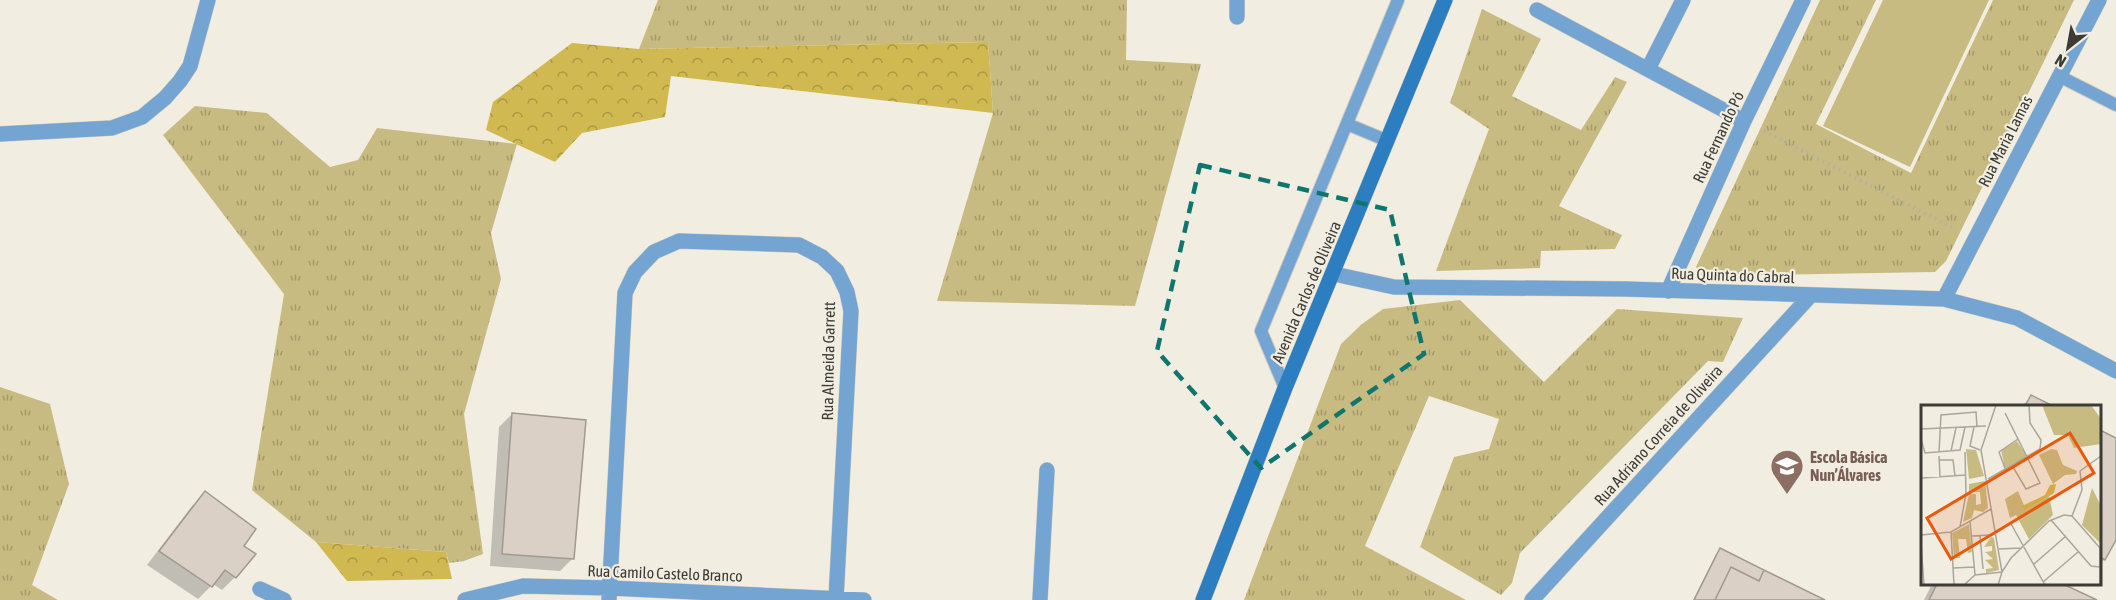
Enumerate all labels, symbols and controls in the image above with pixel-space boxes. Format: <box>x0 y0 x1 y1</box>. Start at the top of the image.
north arrow <box>2038 18 2098 78</box>
text: N <box>2052 51 2069 71</box>
street label: Rua Fernando Pó <box>1689 88 1747 186</box>
street label: Rua Maria Lamas <box>1974 92 2036 190</box>
street label: Avenida Carlos de Oliveira <box>1268 218 1344 366</box>
street label: Rua Quinta do Cabral <box>1671 264 1796 286</box>
street label: Rua Almeida Garrett <box>818 301 838 421</box>
street label: Rua Adriano Correia de Oliveira <box>1590 361 1726 509</box>
inset map <box>1921 405 2101 585</box>
school or university icon: Escola Básica Nun’Álvares <box>1769 448 1805 495</box>
place label: Escola Básica Nun’Álvares <box>1810 448 1888 484</box>
street label: Rua Camilo Castelo Branco <box>587 561 743 585</box>

